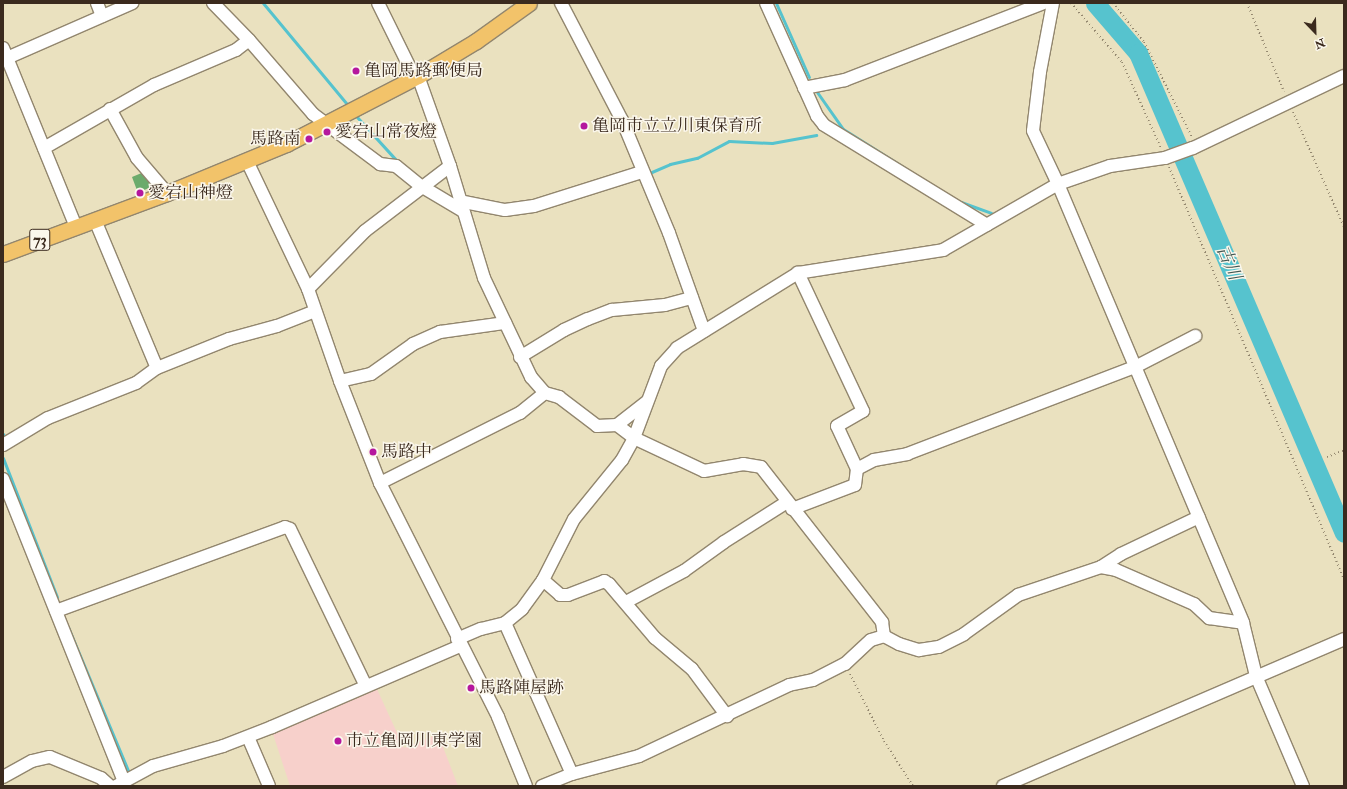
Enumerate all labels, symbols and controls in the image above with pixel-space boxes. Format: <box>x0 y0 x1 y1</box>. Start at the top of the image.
north arrow <box>1295 12 1335 52</box>
text: N <box>1313 36 1327 51</box>
place label: 亀岡馬路郵便局 <box>364 61 483 81</box>
marker: 亀岡馬路郵便局 <box>351 66 361 76</box>
place label: 亀岡市立立川東保育所 <box>592 116 762 136</box>
marker: 亀岡市立立川東保育所 <box>579 121 589 131</box>
place label: 愛宕山常夜燈 <box>335 122 437 142</box>
marker: 愛宕山常夜燈 <box>322 127 332 137</box>
place label: 馬路南 <box>250 129 301 149</box>
marker: 馬路南 <box>304 134 314 144</box>
place label: 愛宕山神燈 <box>148 183 233 203</box>
marker: 愛宕山神燈 <box>135 188 145 198</box>
road number: 73 <box>29 226 51 254</box>
water label: 古川 <box>1211 242 1245 284</box>
place label: 馬路中 <box>381 442 432 462</box>
marker: 馬路中 <box>368 447 378 457</box>
place label: 馬路陣屋跡 <box>479 678 564 698</box>
marker: 馬路陣屋跡 <box>466 683 476 693</box>
place label: 市立亀岡川東学園 <box>346 731 482 751</box>
marker: 市立亀岡川東学園 <box>333 736 343 746</box>

